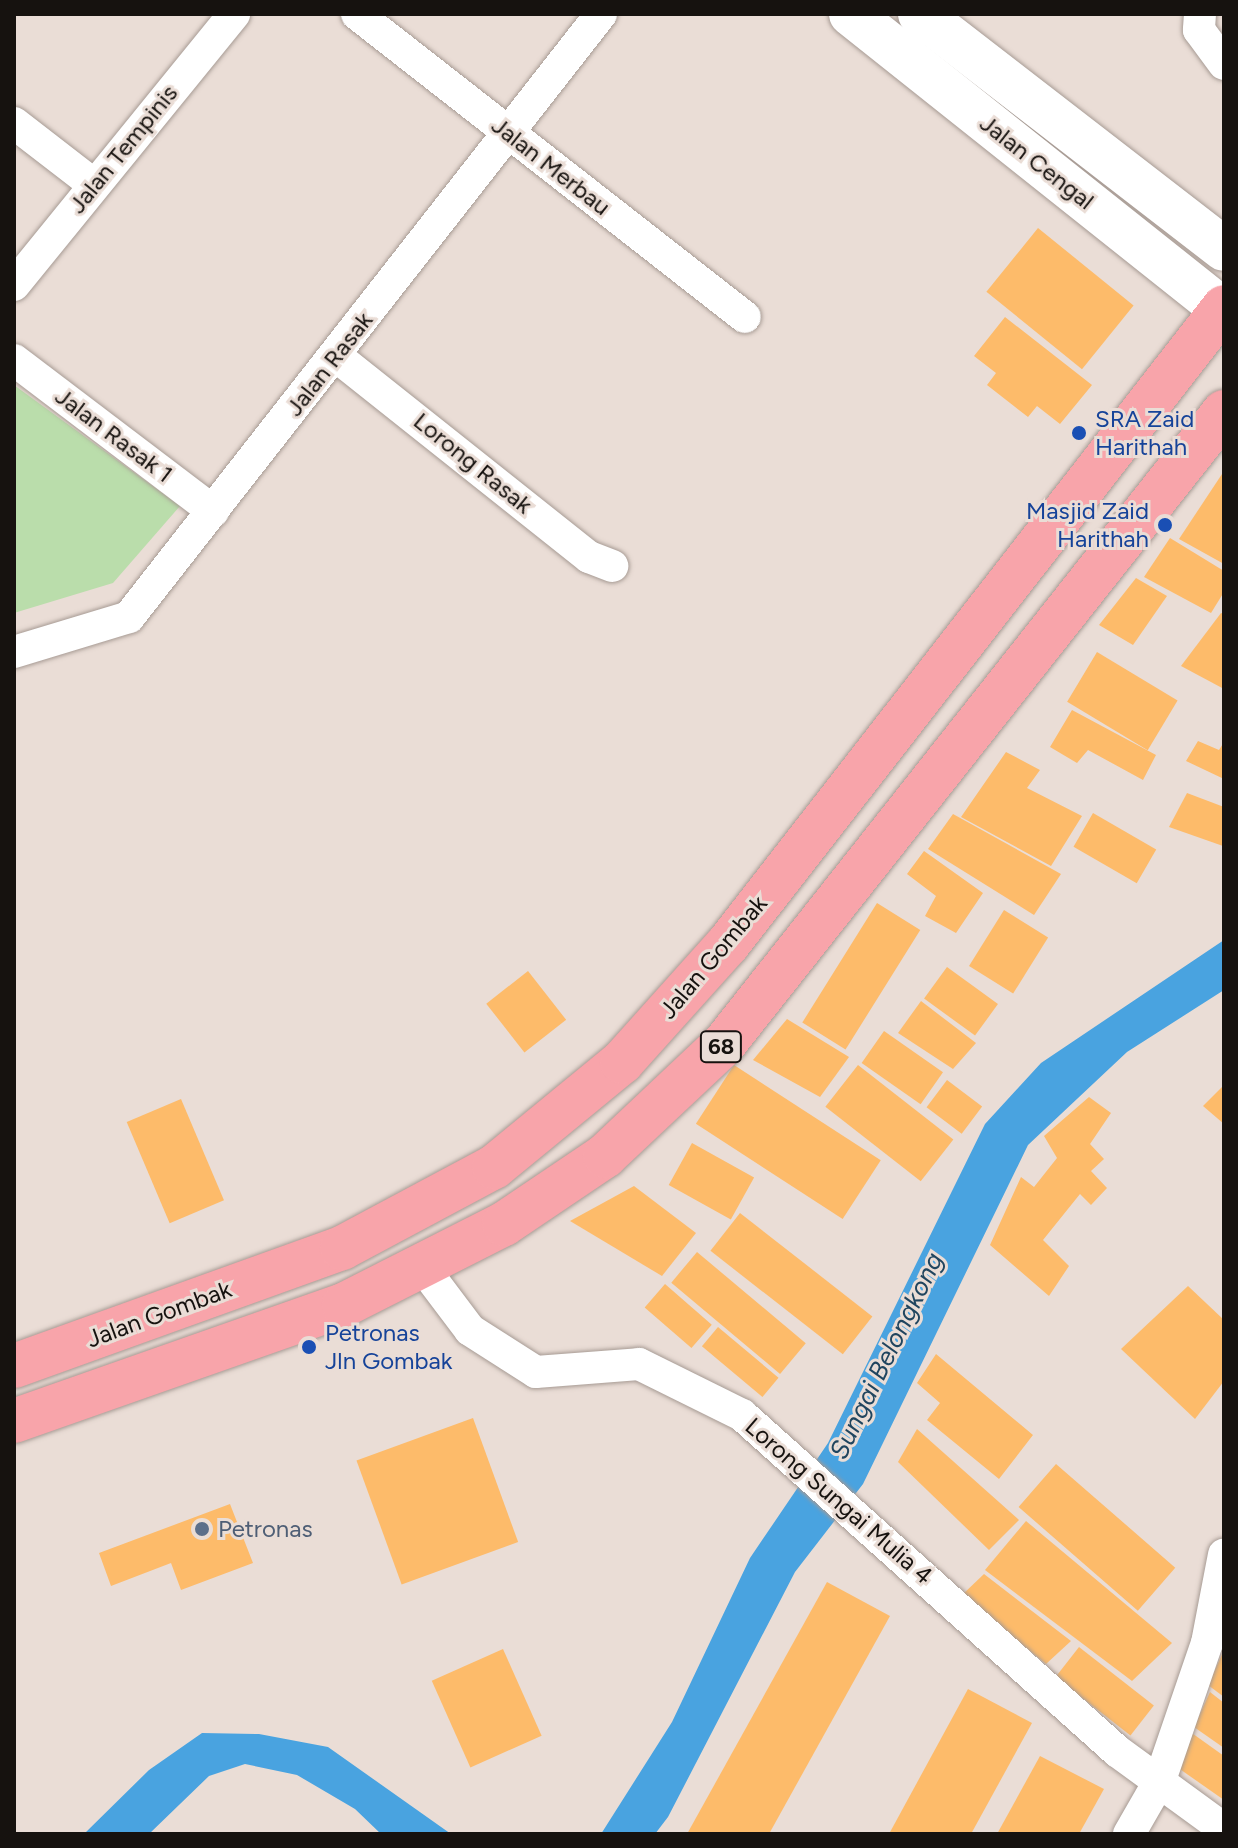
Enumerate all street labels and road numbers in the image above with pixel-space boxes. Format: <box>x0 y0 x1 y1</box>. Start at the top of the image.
street label: Jalan Tempinis <box>63 79 183 219</box>
street label: Jalan Cengal <box>974 109 1100 215</box>
street label: Jalan Merbau <box>486 111 616 221</box>
street label: Jalan Rasak <box>280 306 378 422</box>
street label: Jalan Rasak 1 <box>50 381 178 489</box>
street label: Lorong Rasak <box>408 406 538 520</box>
street label: Jalan Gombak <box>653 890 773 1024</box>
road number: 68 <box>699 1029 743 1065</box>
street label: Jalan Gombak <box>83 1274 235 1354</box>
street label: Lorong Sungai Mulia 4 <box>739 1412 939 1590</box>

